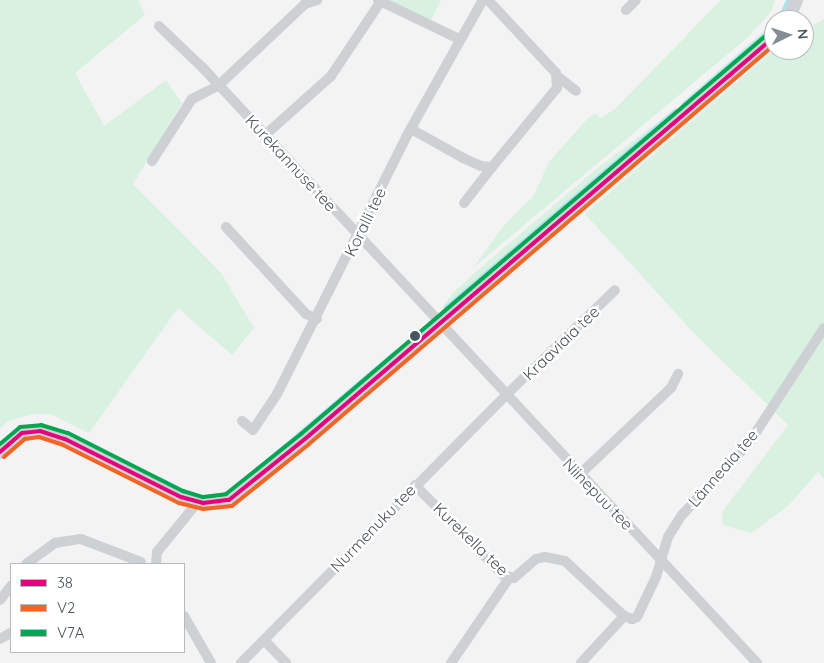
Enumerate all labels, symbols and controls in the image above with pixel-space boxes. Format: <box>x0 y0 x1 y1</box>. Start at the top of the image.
north arrow <box>764 10 814 60</box>
text: N <box>794 28 812 40</box>
street label: Kurekannuse tee <box>241 111 341 215</box>
street label: Koralli tee <box>340 184 390 260</box>
street label: Kraaviaia tee <box>519 302 603 384</box>
unlabelled marker <box>410 331 420 341</box>
street label: Länneaia tee <box>684 425 762 511</box>
street label: Niinepuu tee <box>559 454 637 534</box>
street label: Nurmenuku tee <box>326 480 420 576</box>
street label: Kurekella tee <box>430 499 512 579</box>
legend <box>10 563 185 653</box>
text: 38 <box>57 573 73 592</box>
text: V2 <box>57 598 75 617</box>
text: V7A <box>57 623 84 642</box>

